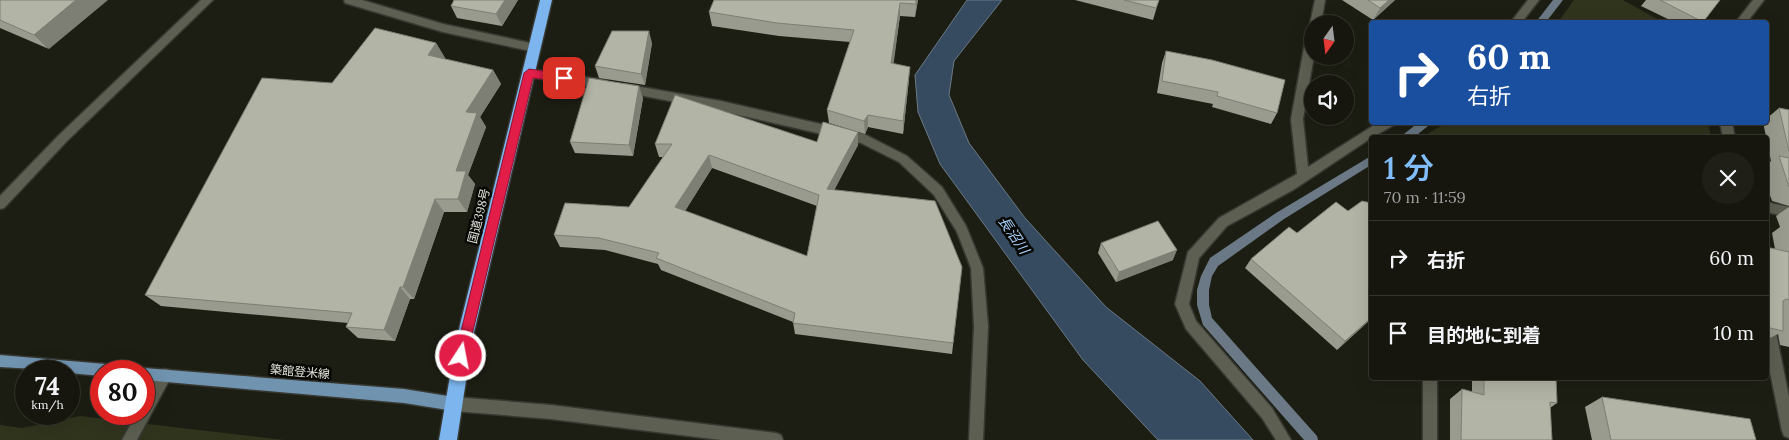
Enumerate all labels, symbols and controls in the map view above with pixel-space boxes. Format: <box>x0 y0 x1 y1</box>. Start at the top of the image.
north arrow <box>1304 15 1354 65</box>
map controls <box>1304 15 1354 125</box>
text: 60 m <box>1467 34 1551 79</box>
icon: right <box>1384 40 1449 105</box>
pin <box>543 57 585 99</box>
icon: arrive <box>550 64 578 92</box>
button: sound <box>1304 75 1354 125</box>
text: 右折 <box>1467 82 1511 110</box>
text: 1 分 <box>1384 149 1434 187</box>
button: close <box>1702 152 1754 204</box>
street label: 国道398号 <box>464 187 493 245</box>
text: 70 m · 11:59 <box>1384 187 1466 207</box>
water label: 長沼川 <box>995 213 1034 259</box>
icon: right <box>1384 244 1412 272</box>
text: 60 m <box>1709 246 1754 270</box>
text: 右折 <box>1427 248 1465 272</box>
icon: arrive <box>1384 319 1412 347</box>
text: 10 m <box>1713 321 1754 345</box>
text: 目的地に到着 <box>1427 323 1541 347</box>
position arrow <box>434 329 486 381</box>
speed limit sign: 80 <box>90 360 155 425</box>
street label: 築館登米線 <box>269 361 331 382</box>
text: 74 <box>35 370 60 402</box>
text: km/h <box>31 397 64 412</box>

